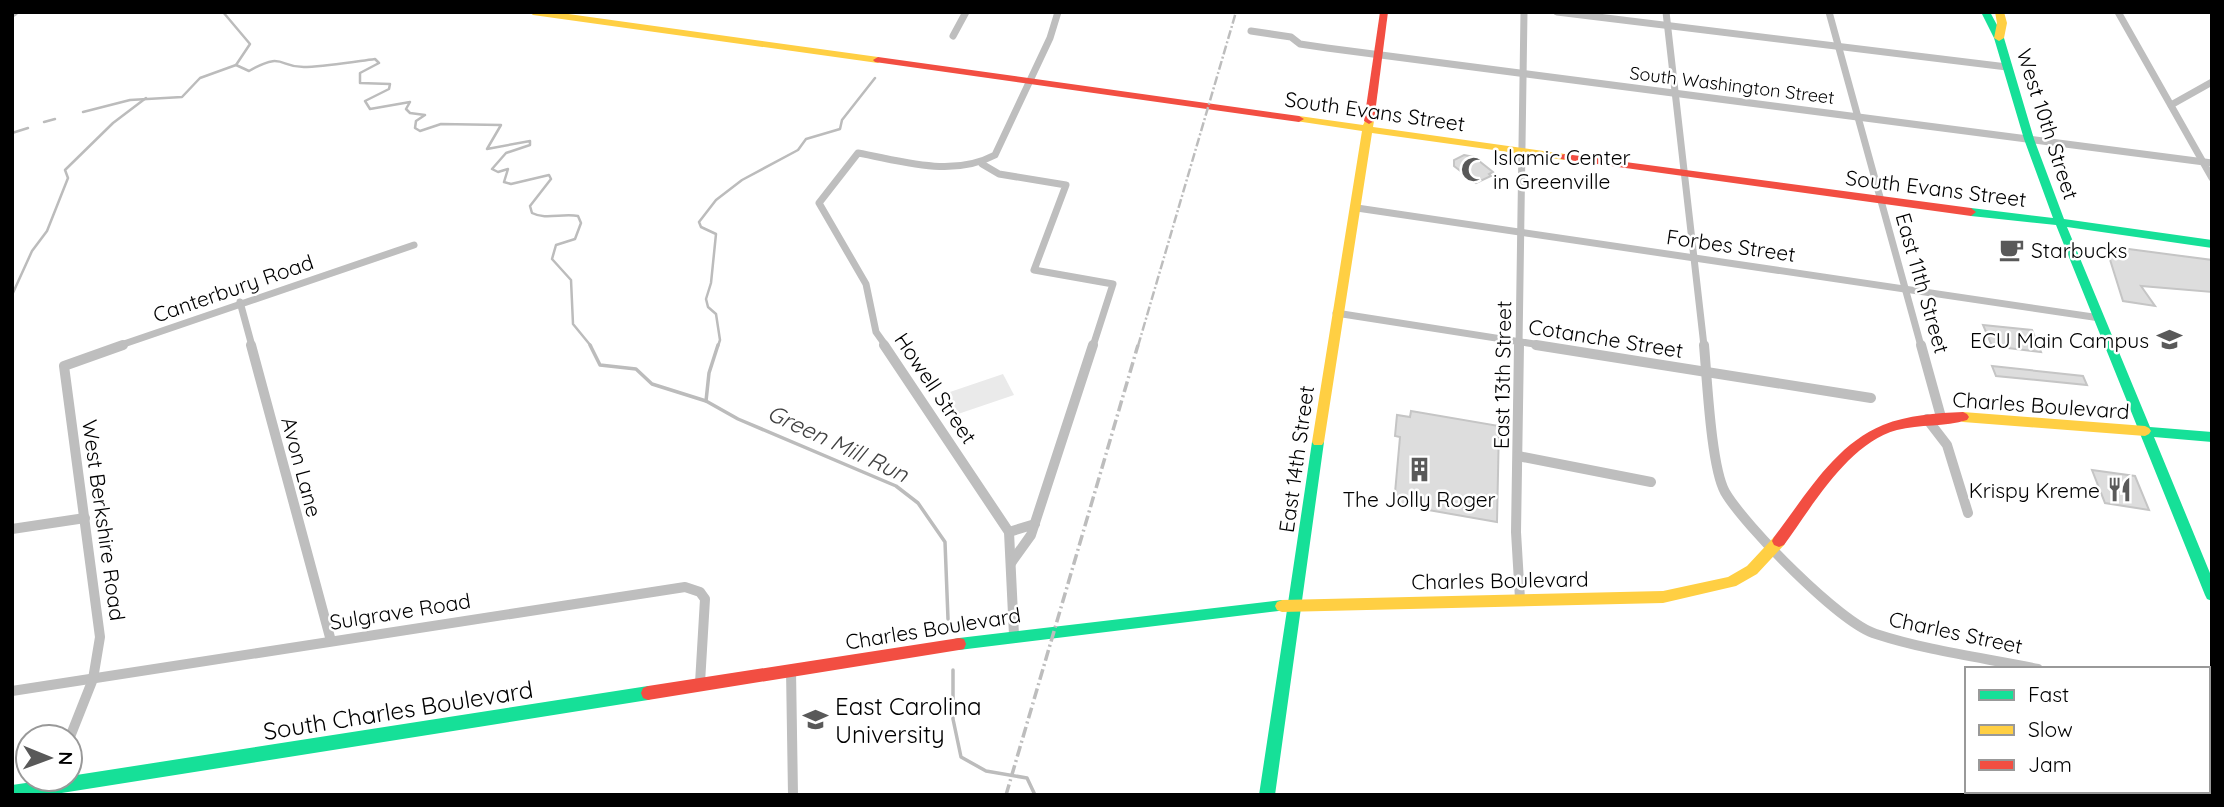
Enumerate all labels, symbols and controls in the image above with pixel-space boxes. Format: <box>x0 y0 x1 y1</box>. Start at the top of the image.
street label: West 10th Street <box>2011 45 2085 203</box>
street label: South Washington Street <box>1628 61 1836 109</box>
street label: South Evans Street <box>1283 85 1467 137</box>
place label: Islamic Center in Greenville <box>1493 144 1631 194</box>
mosque icon: Islamic Center in Greenville <box>1459 155 1487 183</box>
street label: South Evans Street <box>1844 164 2028 212</box>
street label: East 11th Street <box>1891 210 1955 356</box>
street label: Forbes Street <box>1665 223 1797 267</box>
cafe icon: Starbucks <box>1997 236 2025 264</box>
place label: Starbucks <box>2031 237 2127 263</box>
street label: Canterbury Road <box>149 248 317 328</box>
street label: East 13th Street <box>1488 301 1516 449</box>
street label: Cotanche Street <box>1527 313 1685 363</box>
school or university icon: ECU Main Campus <box>2155 326 2183 354</box>
place label: ECU Main Campus <box>1970 327 2149 353</box>
street label: Howell Street <box>889 328 983 448</box>
street label: East 14th Street <box>1273 384 1319 534</box>
street label: Charles Boulevard <box>1952 386 2130 424</box>
water label: Green Mill Run <box>763 398 914 489</box>
street label: Avon Lane <box>276 414 328 520</box>
street label: West Berkshire Road <box>77 418 131 622</box>
building icon: The Jolly Roger <box>1405 456 1433 484</box>
restaurant icon: Krispy Kreme <box>2106 476 2134 504</box>
place label: Krispy Kreme <box>1969 477 2100 503</box>
place label: The Jolly Roger <box>1342 486 1496 512</box>
street label: Charles Boulevard <box>1411 565 1589 595</box>
street label: Sulgrave Road <box>328 587 472 635</box>
street label: Charles Boulevard <box>843 601 1023 655</box>
street label: Charles Street <box>1887 605 2025 659</box>
legend <box>1965 667 2210 793</box>
street label: South Charles Boulevard <box>261 674 535 746</box>
text: Fast <box>2028 681 2069 707</box>
place label: East Carolina University <box>835 691 982 749</box>
school or university icon: East Carolina University <box>801 706 829 734</box>
text: Slow <box>2028 716 2073 742</box>
north arrow <box>14 723 84 793</box>
text: N <box>54 751 78 765</box>
text: Jam <box>2028 751 2072 777</box>

